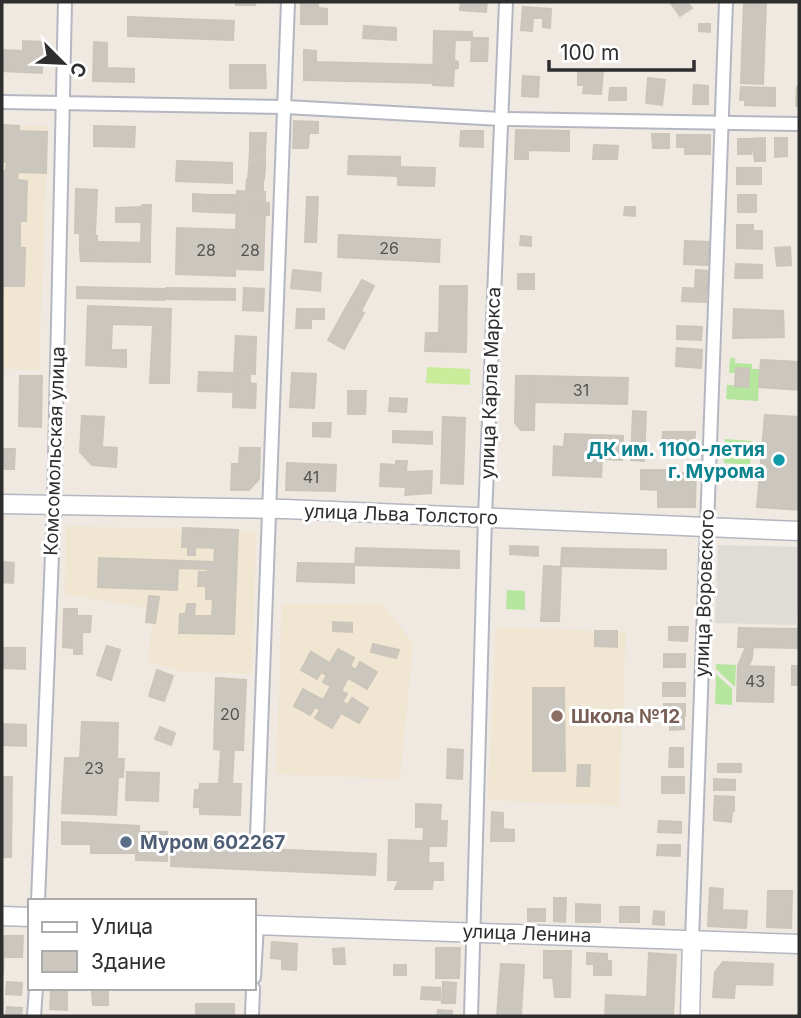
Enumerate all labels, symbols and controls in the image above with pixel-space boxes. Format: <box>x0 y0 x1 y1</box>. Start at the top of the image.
north arrow <box>28 28 98 98</box>
scale bar <box>549 28 694 72</box>
text: 100 m <box>560 40 619 65</box>
text: С <box>65 59 91 81</box>
house number: 26 <box>379 238 399 258</box>
house number: 28 <box>196 240 216 260</box>
house number: 28 <box>240 240 260 260</box>
street label: улица Карла Маркса <box>476 286 505 480</box>
street label: Комсомольская улица <box>39 346 70 556</box>
house number: 31 <box>573 380 589 400</box>
place label: ДК им. 1100-летия г. Мурома <box>586 438 765 483</box>
marker: ДК им. 1100-летия г. Мурома <box>771 452 787 468</box>
house number: 41 <box>303 467 319 487</box>
street label: улица Льва Толстого <box>304 500 498 529</box>
street label: улица Воровского <box>690 508 719 678</box>
house number: 43 <box>745 671 765 691</box>
house number: 20 <box>220 704 240 724</box>
place label: Школа №12 <box>571 705 680 728</box>
marker: Школа №12 <box>549 708 565 724</box>
house number: 23 <box>84 758 104 778</box>
place label: Муром 602267 <box>140 831 285 854</box>
marker: Муром 602267 <box>118 834 134 850</box>
legend <box>28 899 256 990</box>
text: Улица <box>91 914 153 939</box>
street label: улица Ленина <box>462 920 592 947</box>
text: Здание <box>91 949 166 974</box>

